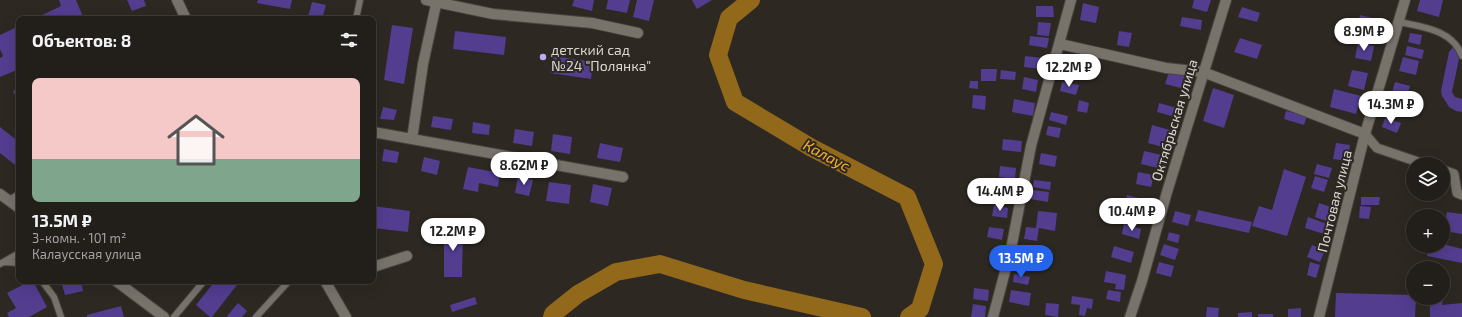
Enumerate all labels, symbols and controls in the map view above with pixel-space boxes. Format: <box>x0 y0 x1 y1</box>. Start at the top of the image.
pin: 8.9M ₽ <box>1331 18 1397 52</box>
text: 8.9M ₽ <box>1343 23 1385 39</box>
icon: filters <box>338 29 360 51</box>
text: Объектов: 8 <box>32 30 131 50</box>
place label: детский сад №24 "Полянка" <box>551 41 651 74</box>
marker: детский сад №24 "Полянка" <box>538 52 548 62</box>
pin: 12.2M ₽ <box>1032 54 1106 88</box>
street label: Октябрьская улица <box>1147 57 1201 183</box>
text: 12.2M ₽ <box>1046 59 1092 75</box>
pin: 14.3M ₽ <box>1354 91 1428 125</box>
text: 14.3M ₽ <box>1368 96 1414 112</box>
icon: home <box>160 104 232 176</box>
water label: Калаус <box>801 135 853 175</box>
street label: Почтовая улица <box>1313 148 1355 254</box>
pin: 8.62M ₽ <box>487 152 561 186</box>
text: 8.62M ₽ <box>500 157 548 173</box>
map controls <box>1406 157 1450 305</box>
button: layers <box>1406 157 1450 201</box>
pin: 14.4M ₽ <box>963 178 1037 212</box>
text: 14.4M ₽ <box>976 183 1024 199</box>
pin: 10.4M ₽ <box>1095 198 1169 232</box>
text: 10.4M ₽ <box>1108 203 1156 219</box>
button: + <box>1406 209 1450 253</box>
text: 13.5M ₽ <box>32 210 92 230</box>
pin: 12.2M ₽ <box>416 218 490 252</box>
text: 12.2M ₽ <box>430 223 476 239</box>
text: 3-комн. · 101 m² <box>32 230 126 246</box>
pin: 13.5M ₽ <box>984 245 1058 279</box>
text: Калаусская улица <box>32 246 141 262</box>
text: 13.5M ₽ <box>998 250 1044 266</box>
button: − <box>1406 261 1450 305</box>

